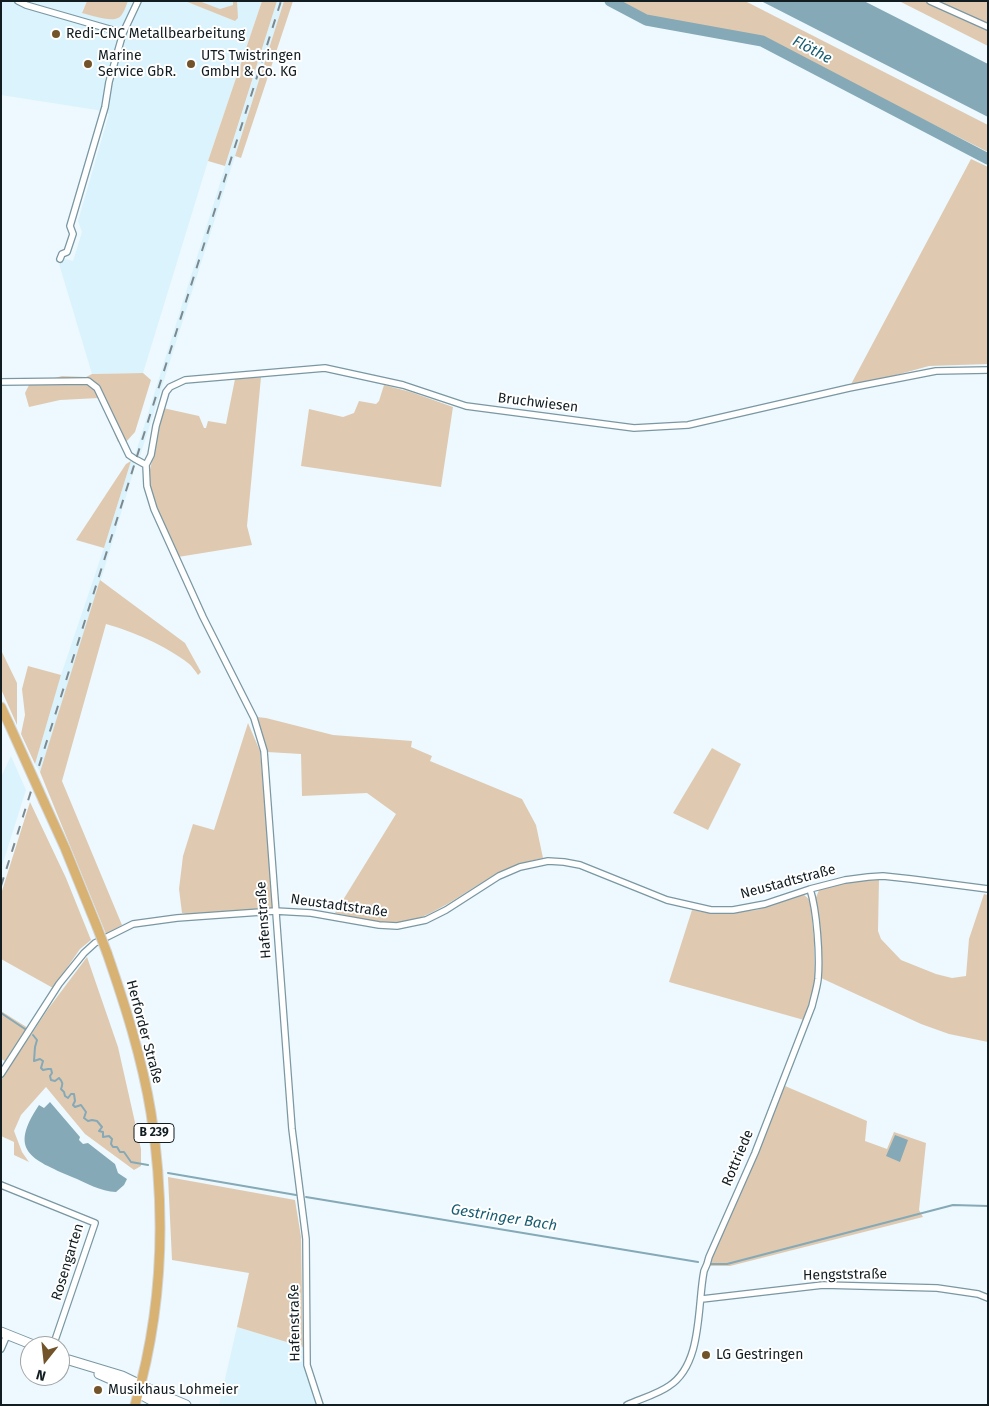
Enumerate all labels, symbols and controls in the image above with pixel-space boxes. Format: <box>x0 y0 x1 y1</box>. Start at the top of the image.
place label: Redi-CNC Metallbearbeitung <box>66 26 245 42</box>
marker: Redi-CNC Metallbearbeitung <box>50 28 62 40</box>
water label: Flöthe <box>789 32 835 68</box>
place label: Marine Service GbR. <box>98 48 176 80</box>
place label: UTS Twistringen GmbH & Co. KG <box>201 48 301 80</box>
marker: Marine Service GbR. <box>82 58 94 70</box>
marker: UTS Twistringen GmbH & Co. KG <box>185 58 197 70</box>
street label: Bruchwiesen <box>497 390 579 416</box>
street label: Neustadtstraße <box>739 861 837 903</box>
street label: Hafenstraße <box>253 881 275 959</box>
street label: Neustadtstraße <box>289 891 389 921</box>
street label: Herforder Straße <box>122 978 166 1086</box>
road number: B 239 <box>134 1124 174 1142</box>
street label: Rottriede <box>719 1127 757 1189</box>
water label: Gestringer Bach <box>450 1201 558 1235</box>
street label: Rosengarten <box>48 1222 88 1302</box>
street label: Hengststraße <box>803 1266 887 1284</box>
street label: Hafenstraße <box>286 1284 304 1362</box>
north arrow <box>20 1336 70 1386</box>
place label: LG Gestringen <box>716 1347 803 1363</box>
marker: LG Gestringen <box>700 1349 712 1361</box>
text: N <box>34 1365 48 1384</box>
place label: Musikhaus Lohmeier <box>108 1382 239 1398</box>
marker: Musikhaus Lohmeier <box>92 1384 104 1396</box>

